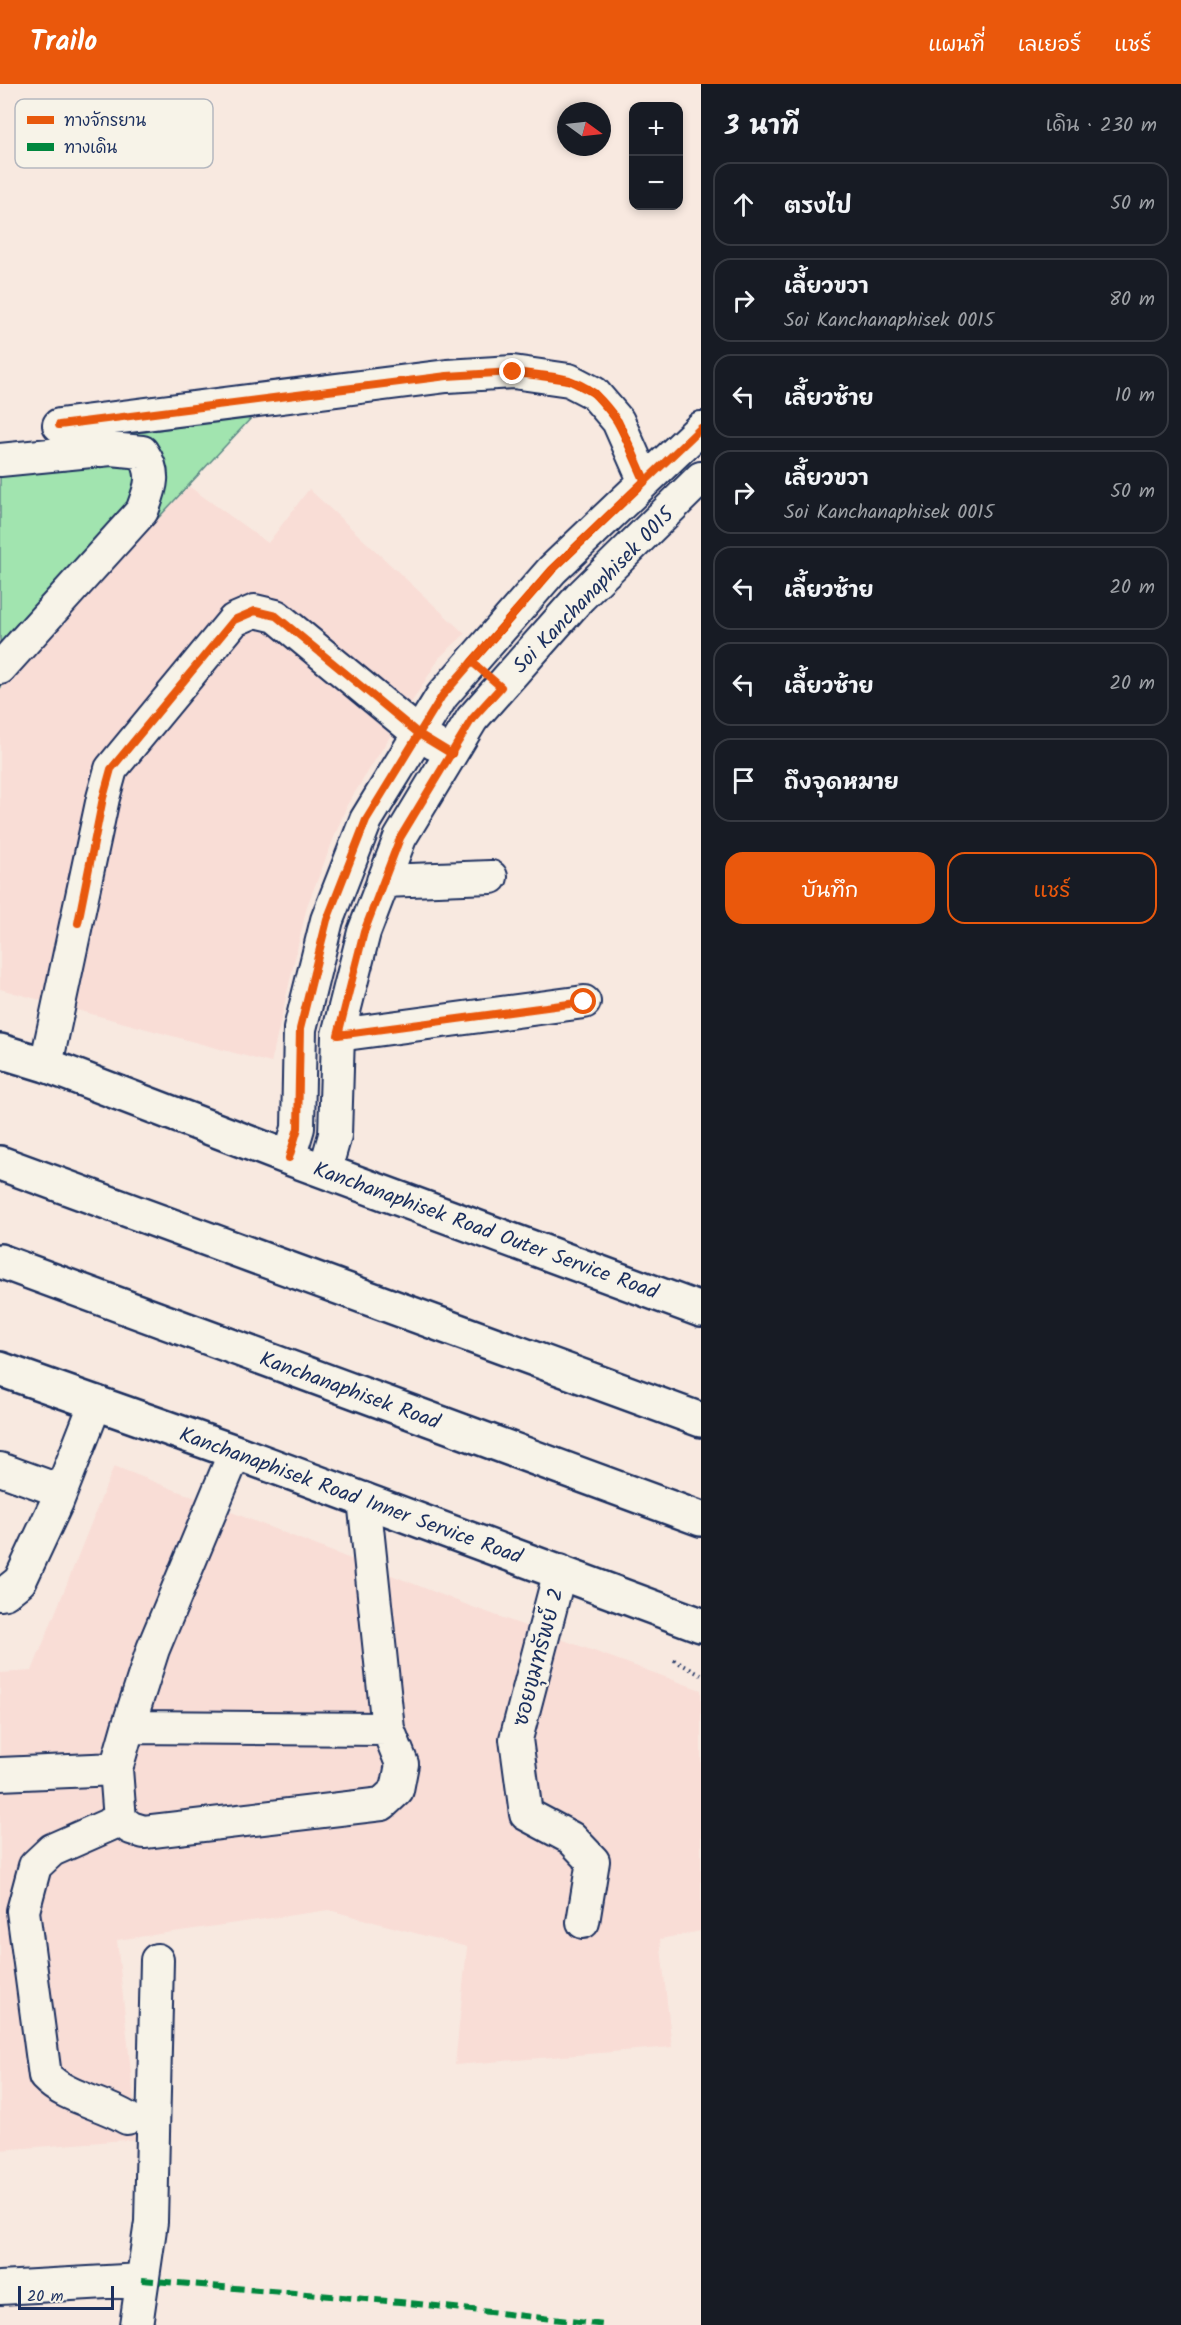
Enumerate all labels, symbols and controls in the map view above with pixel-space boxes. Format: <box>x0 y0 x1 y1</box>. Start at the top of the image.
text: Trailo <box>30 20 97 65</box>
text: แผนที่ <box>928 29 985 62</box>
text: เลเยอร์ <box>1018 29 1081 62</box>
text: แชร์ <box>1114 29 1151 62</box>
legend <box>15 99 213 168</box>
north arrow <box>557 102 611 156</box>
map controls <box>629 102 683 210</box>
button: + <box>629 102 683 156</box>
text: 3 นาที <box>725 106 799 148</box>
text: ทางจักรยาน <box>64 109 147 134</box>
text: เดิน · 230 m <box>1046 110 1157 142</box>
text: ทางเดิน <box>64 136 117 161</box>
button: − <box>629 156 683 210</box>
icon: ahead <box>727 188 760 221</box>
text: 50 m <box>1110 188 1155 220</box>
text: ตรงไป <box>784 190 852 225</box>
text: เลี้ยวขวา <box>784 270 868 305</box>
icon: right <box>727 284 760 317</box>
text: 80 m <box>1109 284 1155 316</box>
text: Soi Kanchanaphisek 0015 <box>784 305 994 337</box>
route end <box>499 358 525 384</box>
icon: left <box>727 380 760 413</box>
text: 10 m <box>1115 380 1155 412</box>
text: เลี้ยวซ้าย <box>784 382 874 417</box>
text: เลี้ยวขวา <box>784 462 868 497</box>
icon: right <box>727 476 760 509</box>
text: 50 m <box>1110 476 1155 508</box>
text: Soi Kanchanaphisek 0015 <box>784 497 994 529</box>
street label: Soi Kanchanaphisek 0015 <box>505 499 684 682</box>
icon: left <box>727 572 760 605</box>
text: 20 m <box>1109 572 1155 604</box>
text: เลี้ยวซ้าย <box>784 574 874 609</box>
icon: left <box>727 668 760 701</box>
text: 20 m <box>1109 668 1155 700</box>
text: เลี้ยวซ้าย <box>784 670 874 705</box>
icon: arrive <box>727 764 760 797</box>
text: ถึงจุดหมาย <box>784 766 899 801</box>
button: บันทึก <box>725 852 935 924</box>
button: แชร์ <box>947 852 1157 924</box>
route start <box>570 988 596 1014</box>
street label: Kanchanaphisek Road Outer Service Road <box>308 1153 663 1310</box>
street label: Kanchanaphisek Road <box>255 1343 445 1440</box>
street label: Kanchanaphisek Road Inner Service Road <box>174 1419 527 1574</box>
street label: ซอยขุมทรัพย์ 2 <box>505 1584 574 1730</box>
scale bar <box>18 2283 114 2310</box>
text: 20 m <box>27 2284 63 2309</box>

